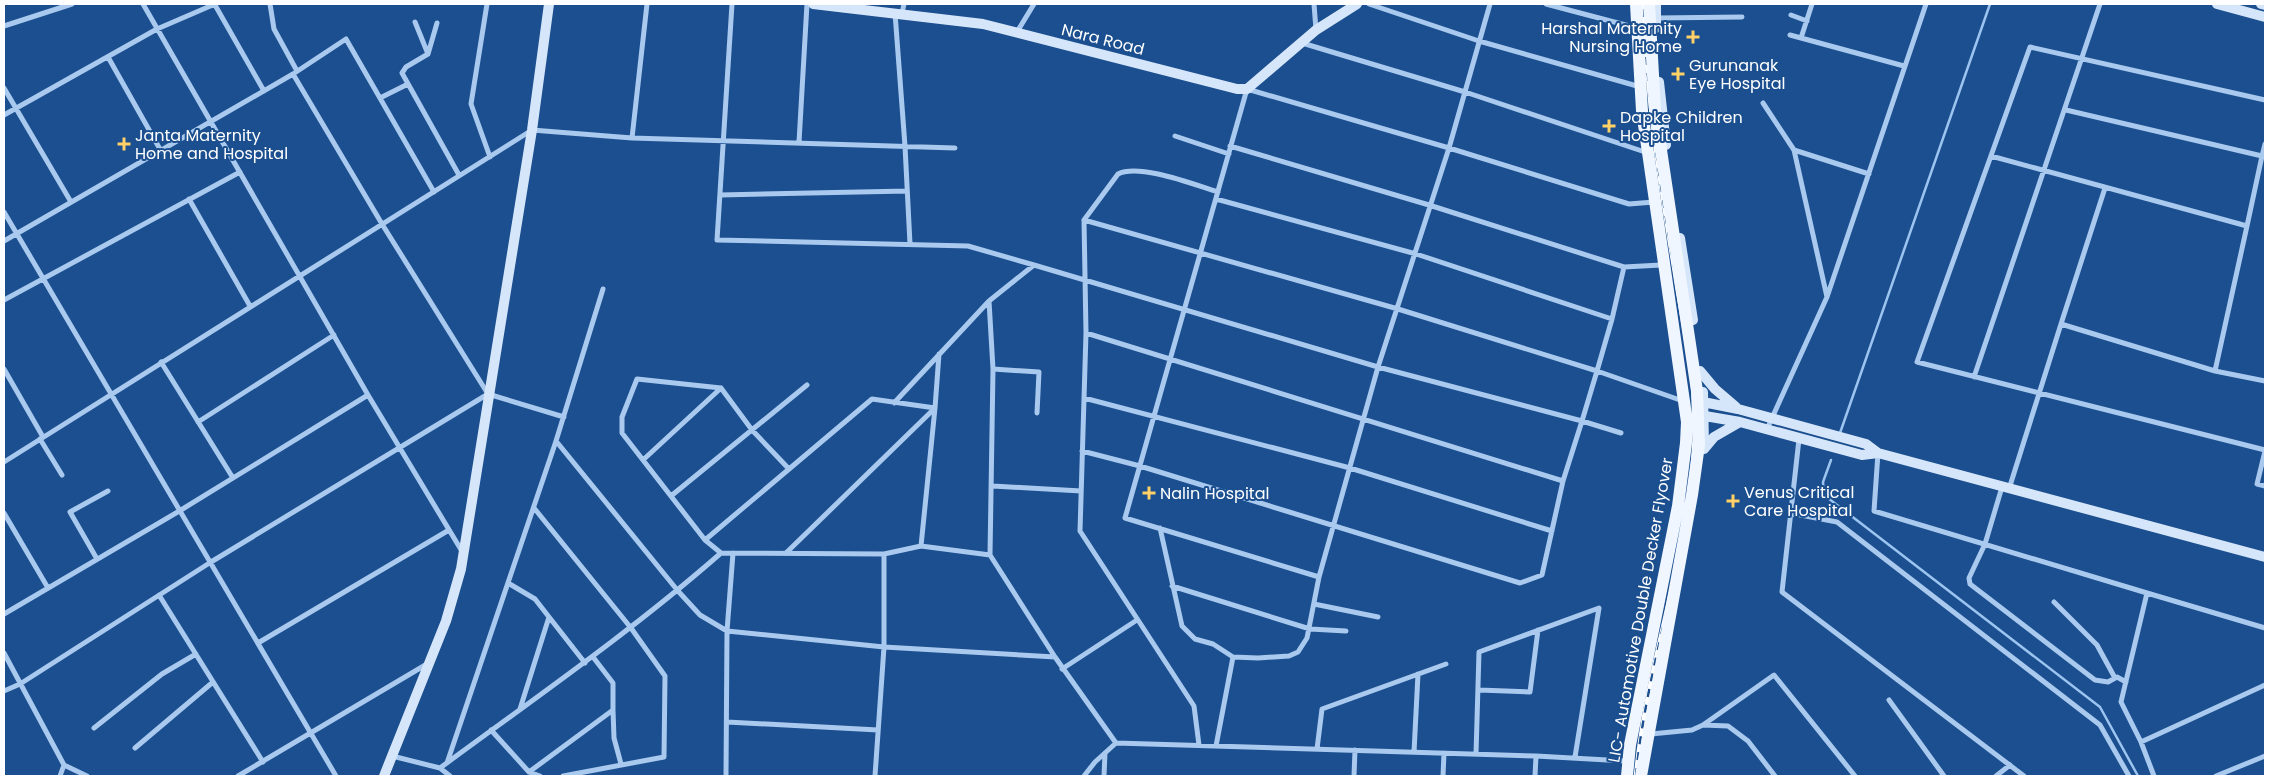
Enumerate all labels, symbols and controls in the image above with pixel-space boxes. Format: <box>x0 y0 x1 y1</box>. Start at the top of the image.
place label: Harshal Maternity Nursing Home <box>1541 17 1682 58</box>
street label: Nara Road <box>1059 18 1147 61</box>
marker: Harshal Maternity Nursing Home <box>1686 30 1700 44</box>
place label: Gurunanak Eye Hospital <box>1689 54 1785 95</box>
marker: Gurunanak Eye Hospital <box>1671 67 1685 81</box>
place label: Dapke Children Hospital <box>1620 106 1743 147</box>
marker: Dapke Children Hospital <box>1602 119 1616 133</box>
place label: Janta Maternity Home and Hospital <box>135 124 288 165</box>
marker: Janta Maternity Home and Hospital <box>117 137 131 151</box>
street label: LIC- Automotive Double Decker Flyover <box>1602 456 1679 764</box>
place label: Venus Critical Care Hospital <box>1744 481 1854 522</box>
place label: Nalin Hospital <box>1160 482 1269 505</box>
marker: Nalin Hospital <box>1142 486 1156 500</box>
marker: Venus Critical Care Hospital <box>1726 494 1740 508</box>

